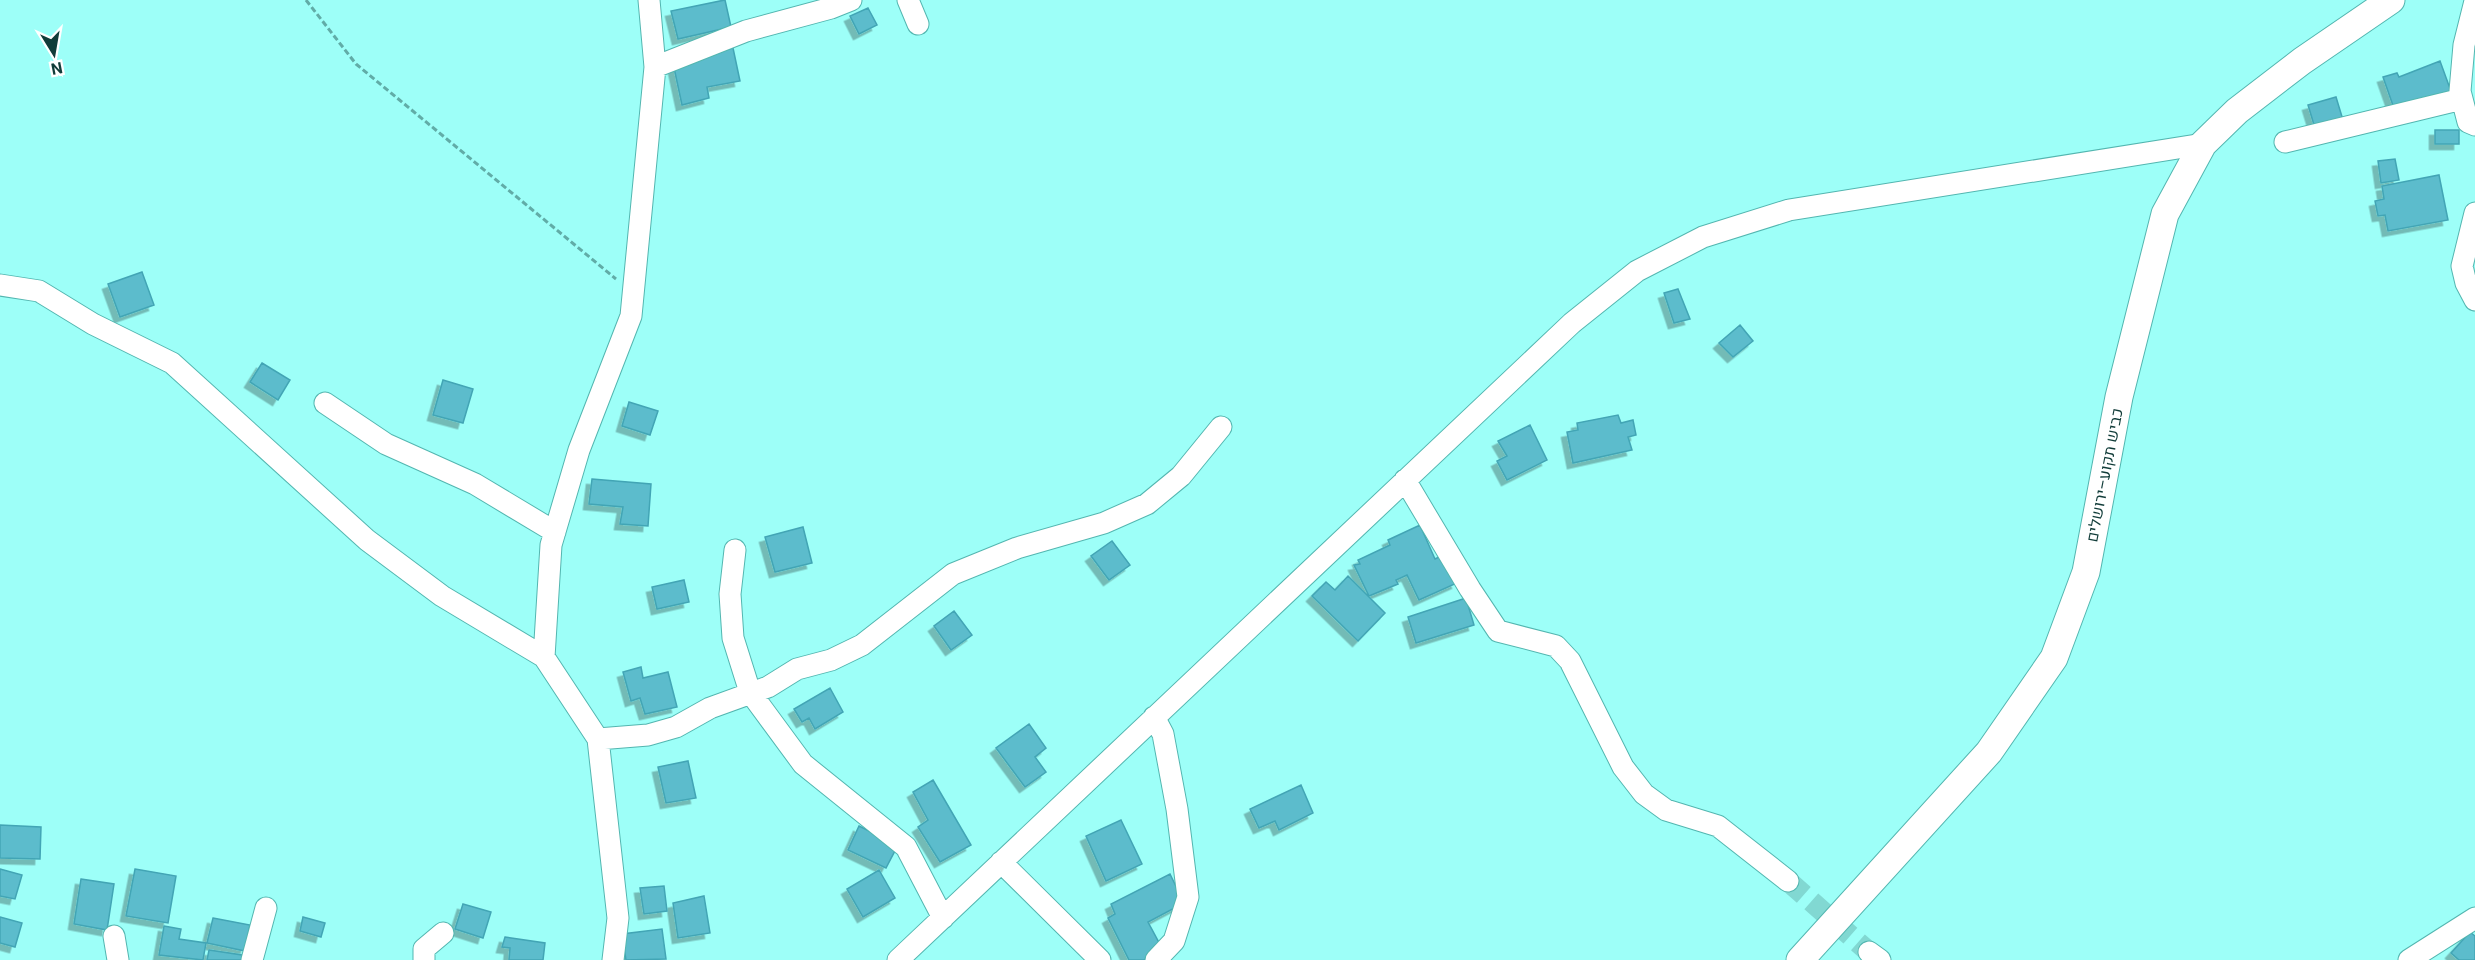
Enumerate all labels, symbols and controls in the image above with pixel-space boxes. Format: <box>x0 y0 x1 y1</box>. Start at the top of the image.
north arrow <box>24 24 84 84</box>
text: N <box>49 58 64 79</box>
street label: כביש תקוע–ירושלים <box>2082 406 2127 544</box>

